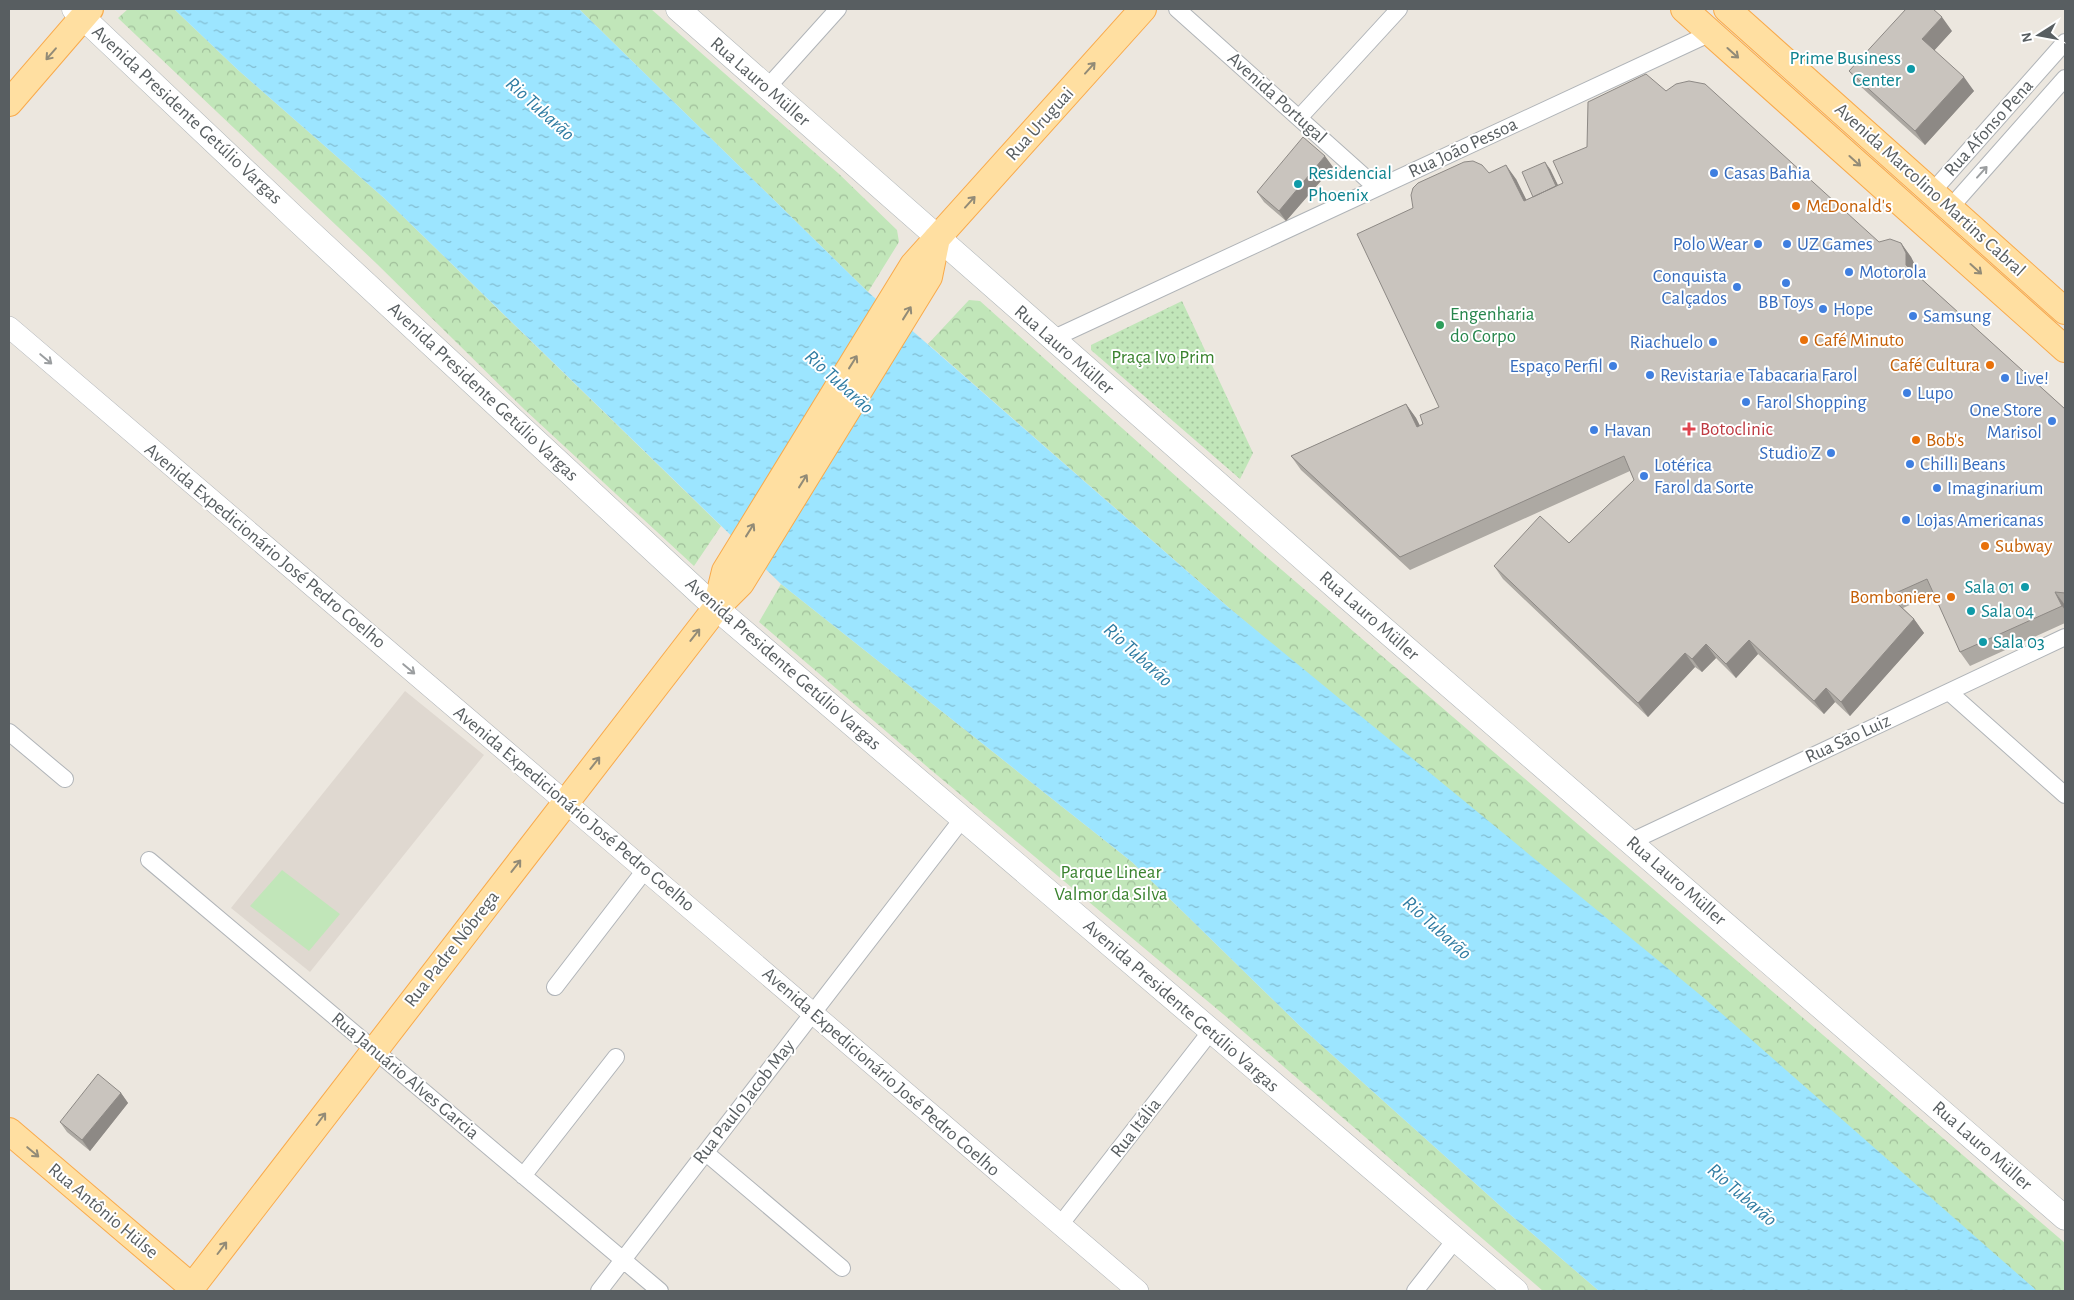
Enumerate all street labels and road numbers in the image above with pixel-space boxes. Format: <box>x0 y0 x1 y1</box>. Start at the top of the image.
street label: Avenida Presidente Getúlio Vargas <box>88 22 286 208</box>
street label: Rua Lauro Müller <box>707 34 813 130</box>
street label: Avenida Portugal <box>1224 49 1330 147</box>
street label: Rua Afonso Pena <box>1941 76 2037 180</box>
street label: Rua Uruguai <box>1002 84 1078 164</box>
street label: Avenida Marcolino Martins Cabral <box>1831 100 2029 280</box>
street label: Rua João Pessoa <box>1406 114 1521 182</box>
street label: Avenida Presidente Getúlio Vargas <box>384 299 582 485</box>
street label: Rua Lauro Müller <box>1011 302 1117 398</box>
street label: Avenida Expedicionário José Pedro Coelho <box>141 440 389 652</box>
street label: Rua Lauro Müller <box>1316 568 1422 664</box>
street label: Avenida Presidente Getúlio Vargas <box>682 574 884 754</box>
street label: Avenida Expedicionário José Pedro Coelho <box>450 703 698 915</box>
street label: Rua São Luiz <box>1802 711 1894 767</box>
street label: Rua Lauro Müller <box>1623 833 1729 929</box>
street label: Rua Padre Nóbrega <box>401 887 503 1011</box>
street label: Avenida Presidente Getúlio Vargas <box>1080 916 1282 1096</box>
street label: Avenida Expedicionário José Pedro Coelho <box>759 964 1003 1180</box>
street label: Rua Januário Alves Garcia <box>328 1009 483 1143</box>
street label: Rua Paulo Jacob May <box>690 1036 798 1168</box>
street label: Rua Itália <box>1107 1095 1165 1161</box>
street label: Rua Lauro Müller <box>1929 1098 2035 1194</box>
street label: Rua Antônio Hülse <box>44 1160 162 1262</box>

